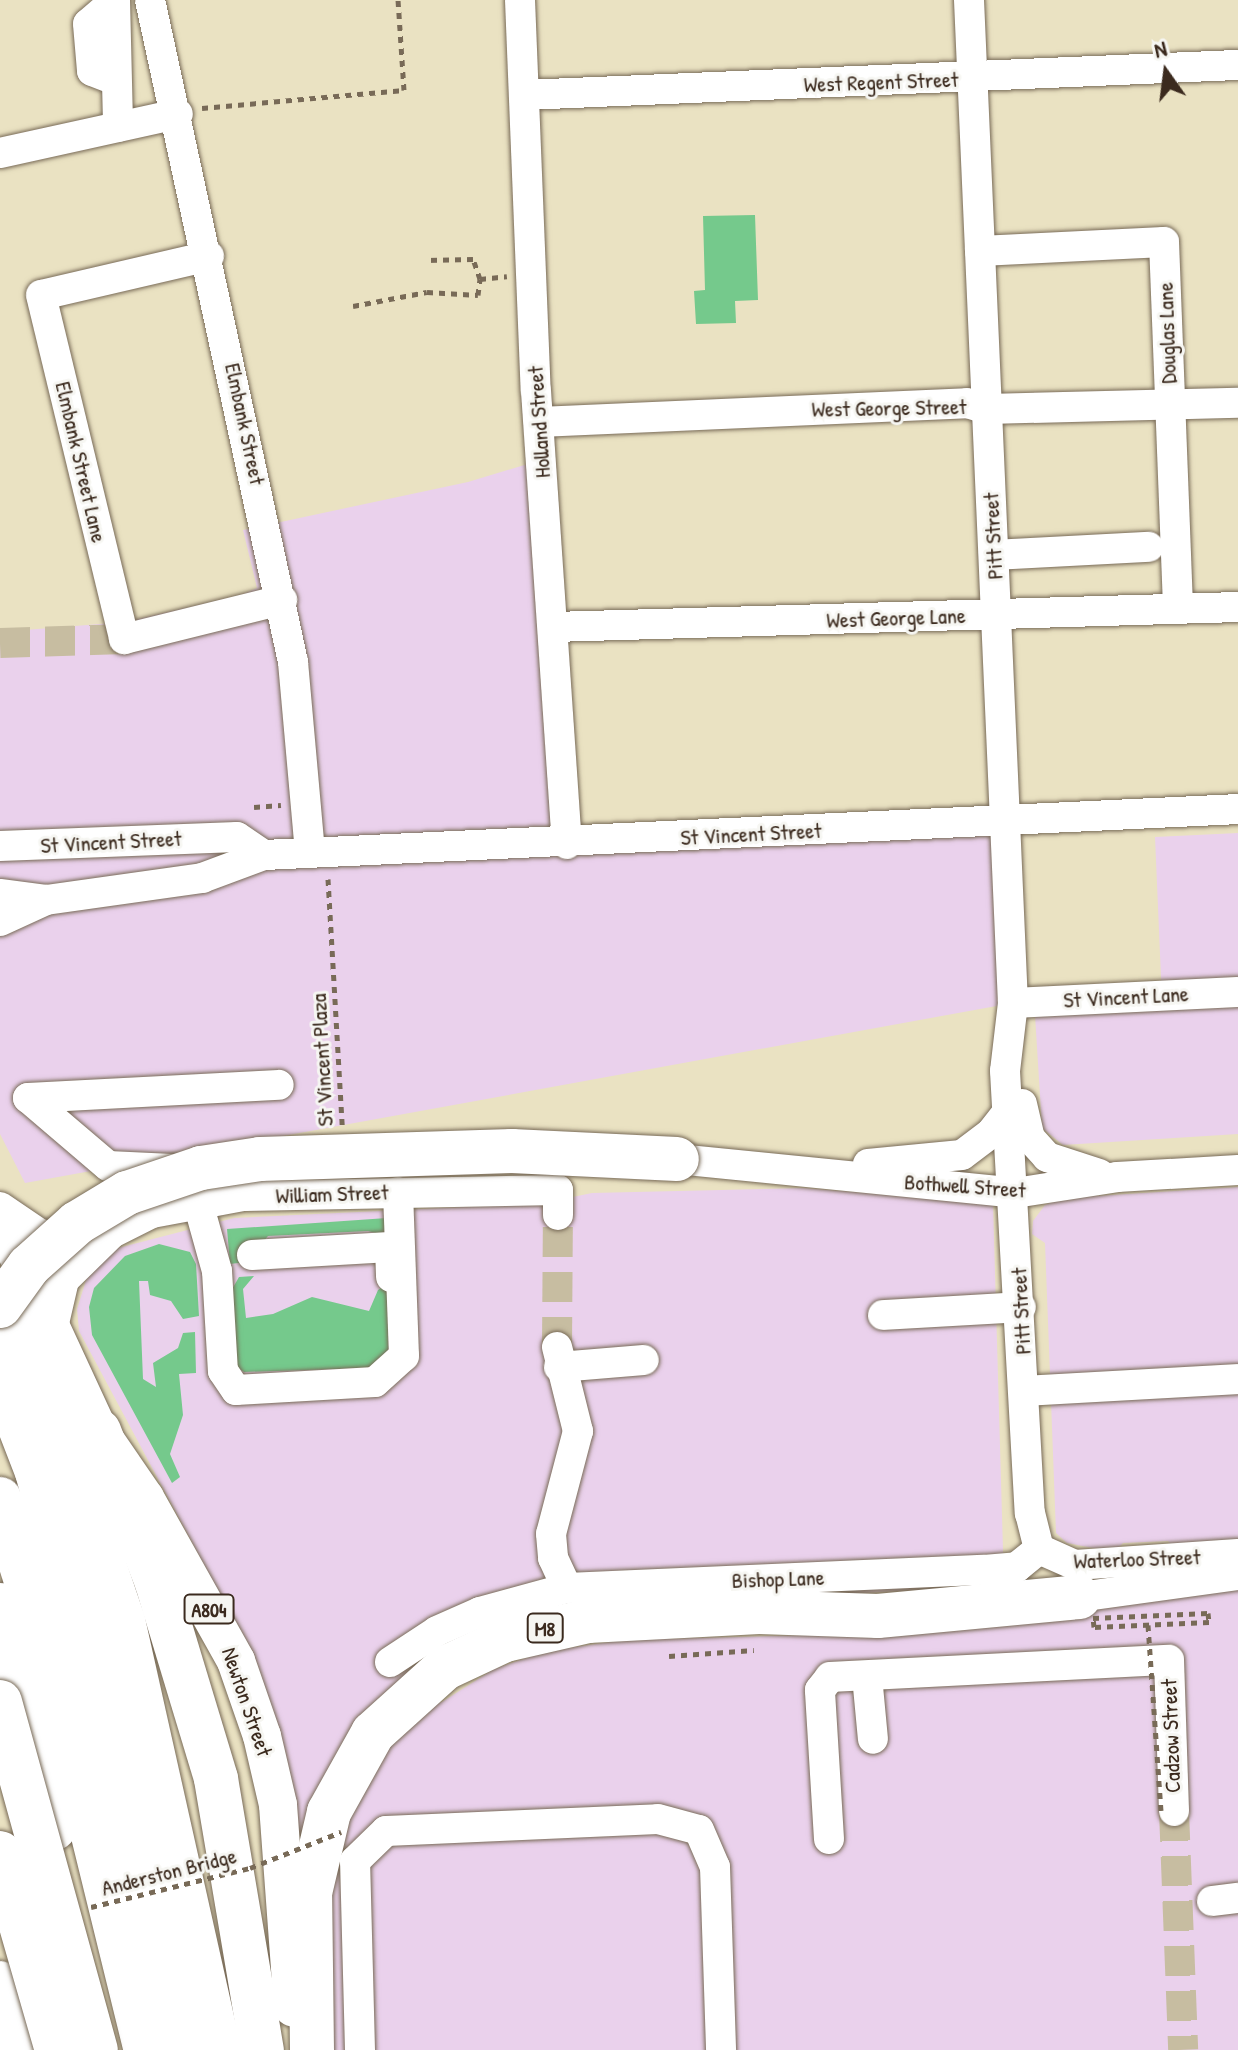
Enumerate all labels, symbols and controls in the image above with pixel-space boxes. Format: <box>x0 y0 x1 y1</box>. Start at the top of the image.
north arrow <box>1126 32 1206 112</box>
text: N <box>1151 33 1170 65</box>
street label: West Regent Street <box>803 66 959 98</box>
street label: Douglas Lane <box>1152 282 1182 384</box>
street label: Elmbank Street <box>219 361 271 487</box>
street label: Holland Street <box>522 365 556 479</box>
street label: Elmbank Street Lane <box>50 379 112 545</box>
street label: West George Street <box>811 393 967 423</box>
street label: Pitt Street <box>978 492 1008 580</box>
street label: West George Lane <box>826 602 966 634</box>
street label: St Vincent Street <box>680 817 822 851</box>
street label: St Vincent Street <box>40 825 182 859</box>
street label: St Vincent Lane <box>1063 981 1189 1013</box>
street label: St Vincent Plaza <box>305 993 339 1127</box>
street label: Bothwell Street <box>903 1169 1027 1203</box>
street label: William Street <box>275 1179 389 1209</box>
street label: Pitt Street <box>1006 1267 1036 1355</box>
street label: Waterloo Street <box>1073 1544 1201 1574</box>
street label: Bishop Lane <box>731 1564 825 1594</box>
road number: A804 <box>183 1593 235 1625</box>
road number: M8 <box>525 1612 565 1644</box>
street label: Newton Street <box>216 1644 278 1760</box>
street label: Cadzow Street <box>1156 1679 1186 1793</box>
street label: Anderston Bridge <box>99 1842 239 1902</box>

